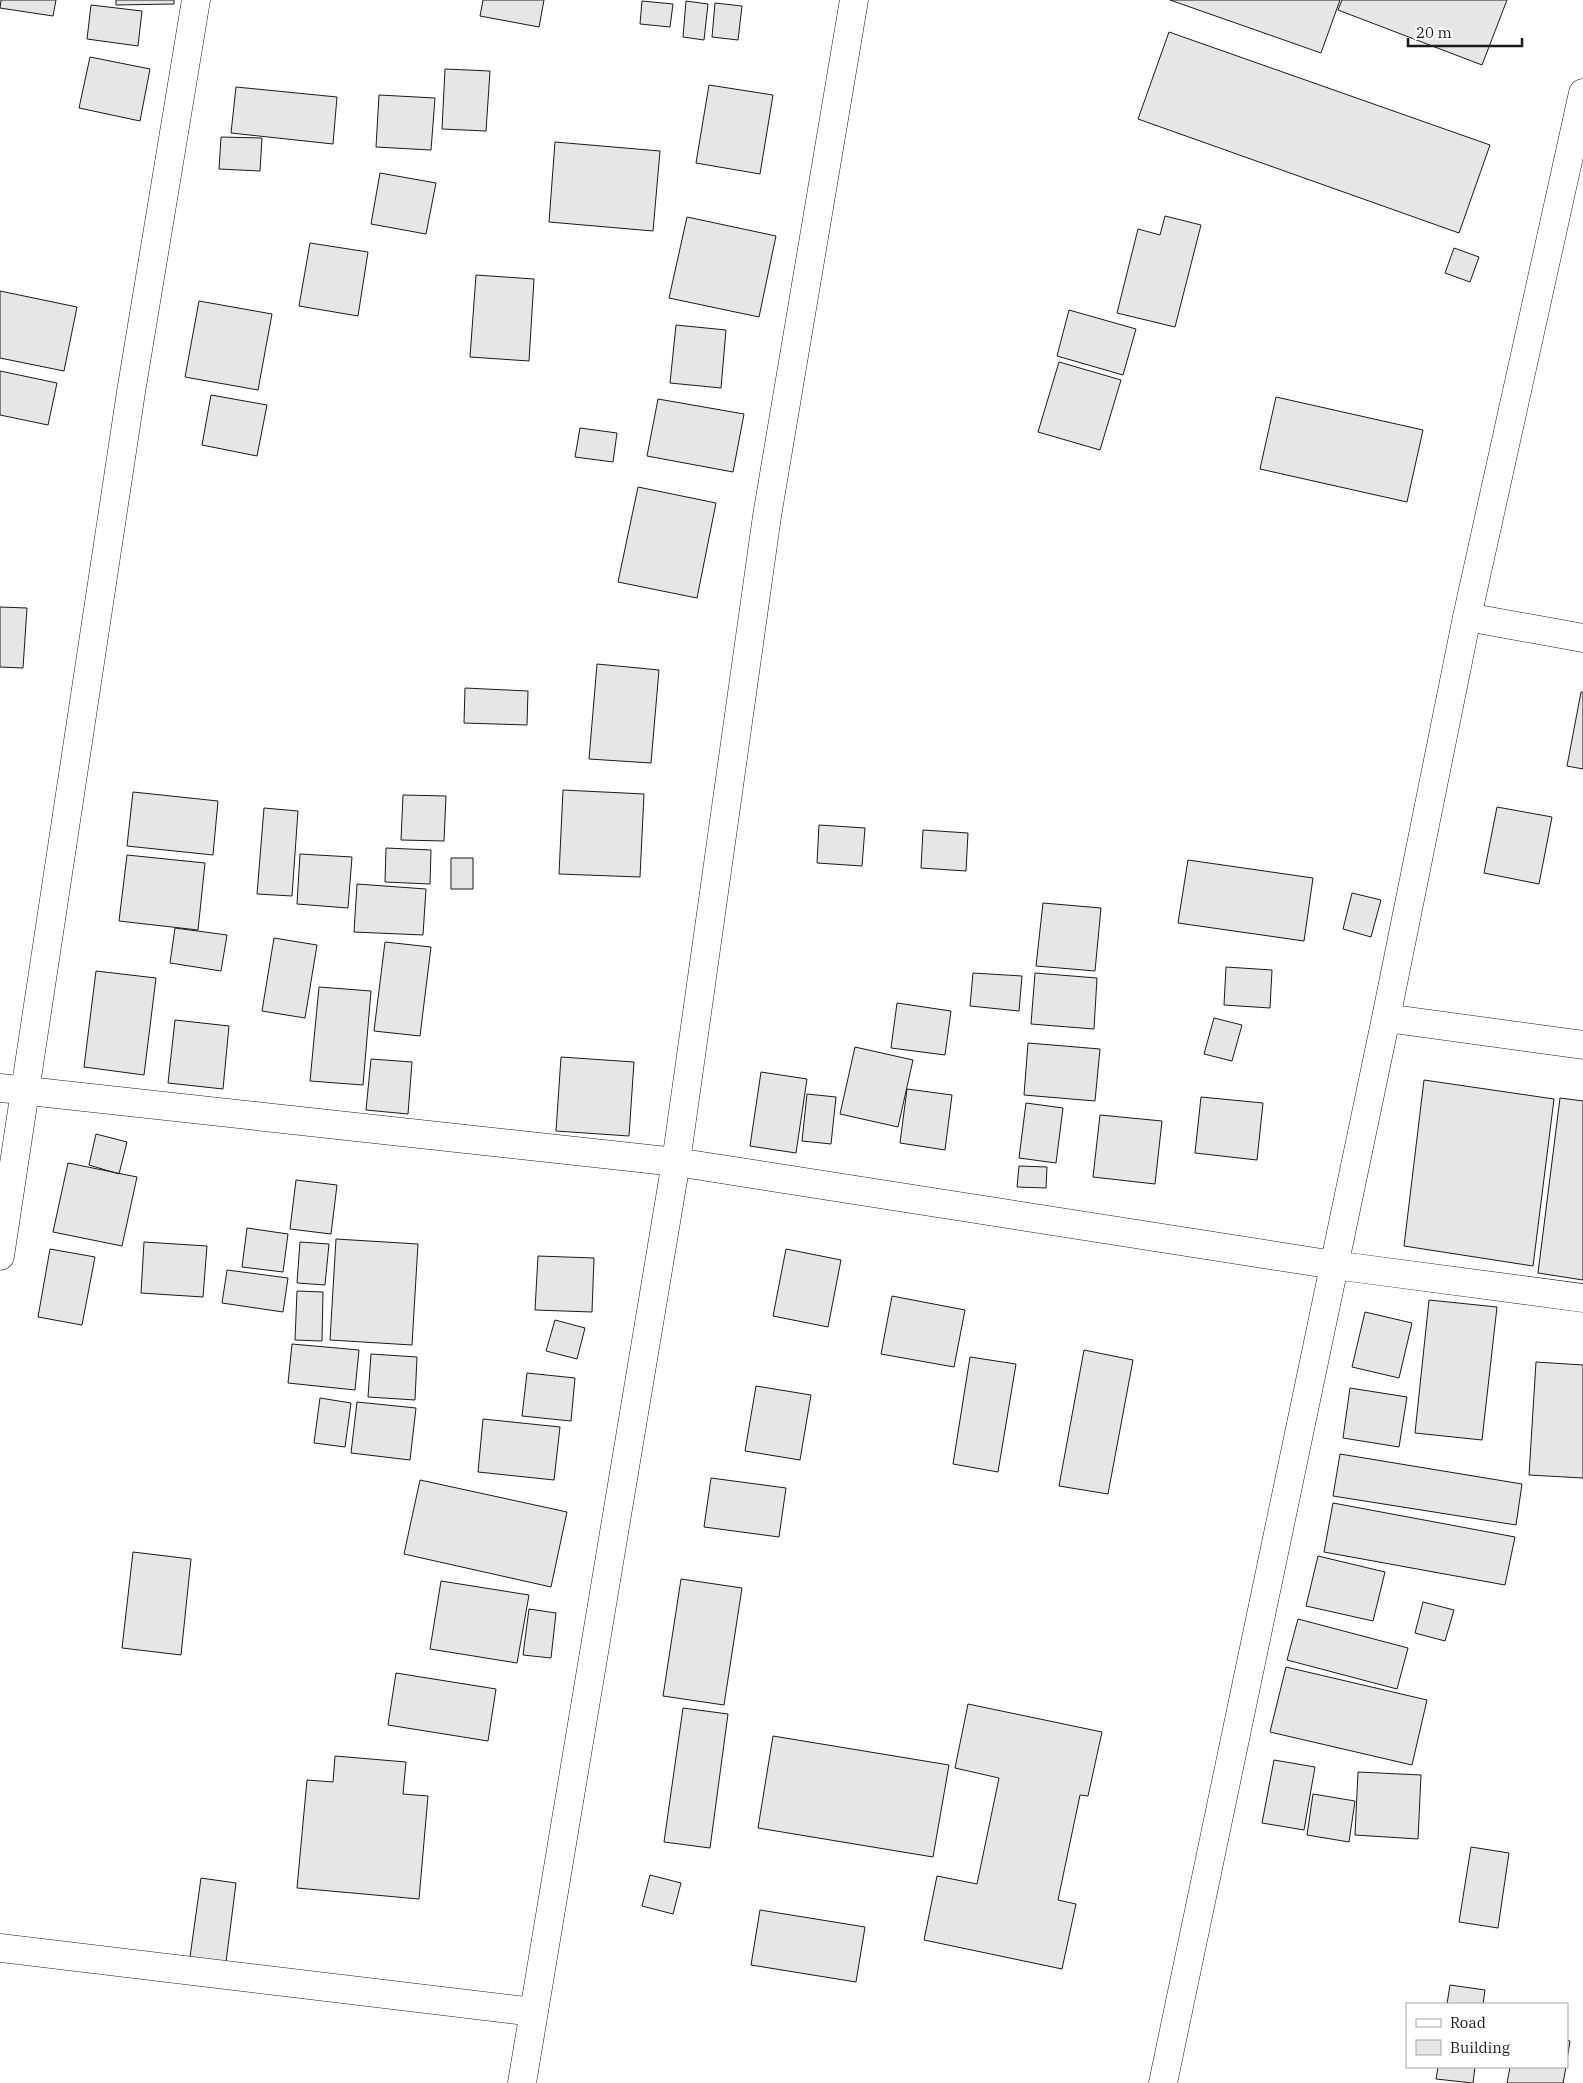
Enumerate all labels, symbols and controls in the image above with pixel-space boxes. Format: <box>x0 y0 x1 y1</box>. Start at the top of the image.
scale bar <box>1408 15 1522 47</box>
text: 20 m <box>1416 23 1452 42</box>
legend <box>1406 2003 1568 2068</box>
text: Road <box>1450 2013 1486 2032</box>
text: Building <box>1450 2038 1510 2057</box>

